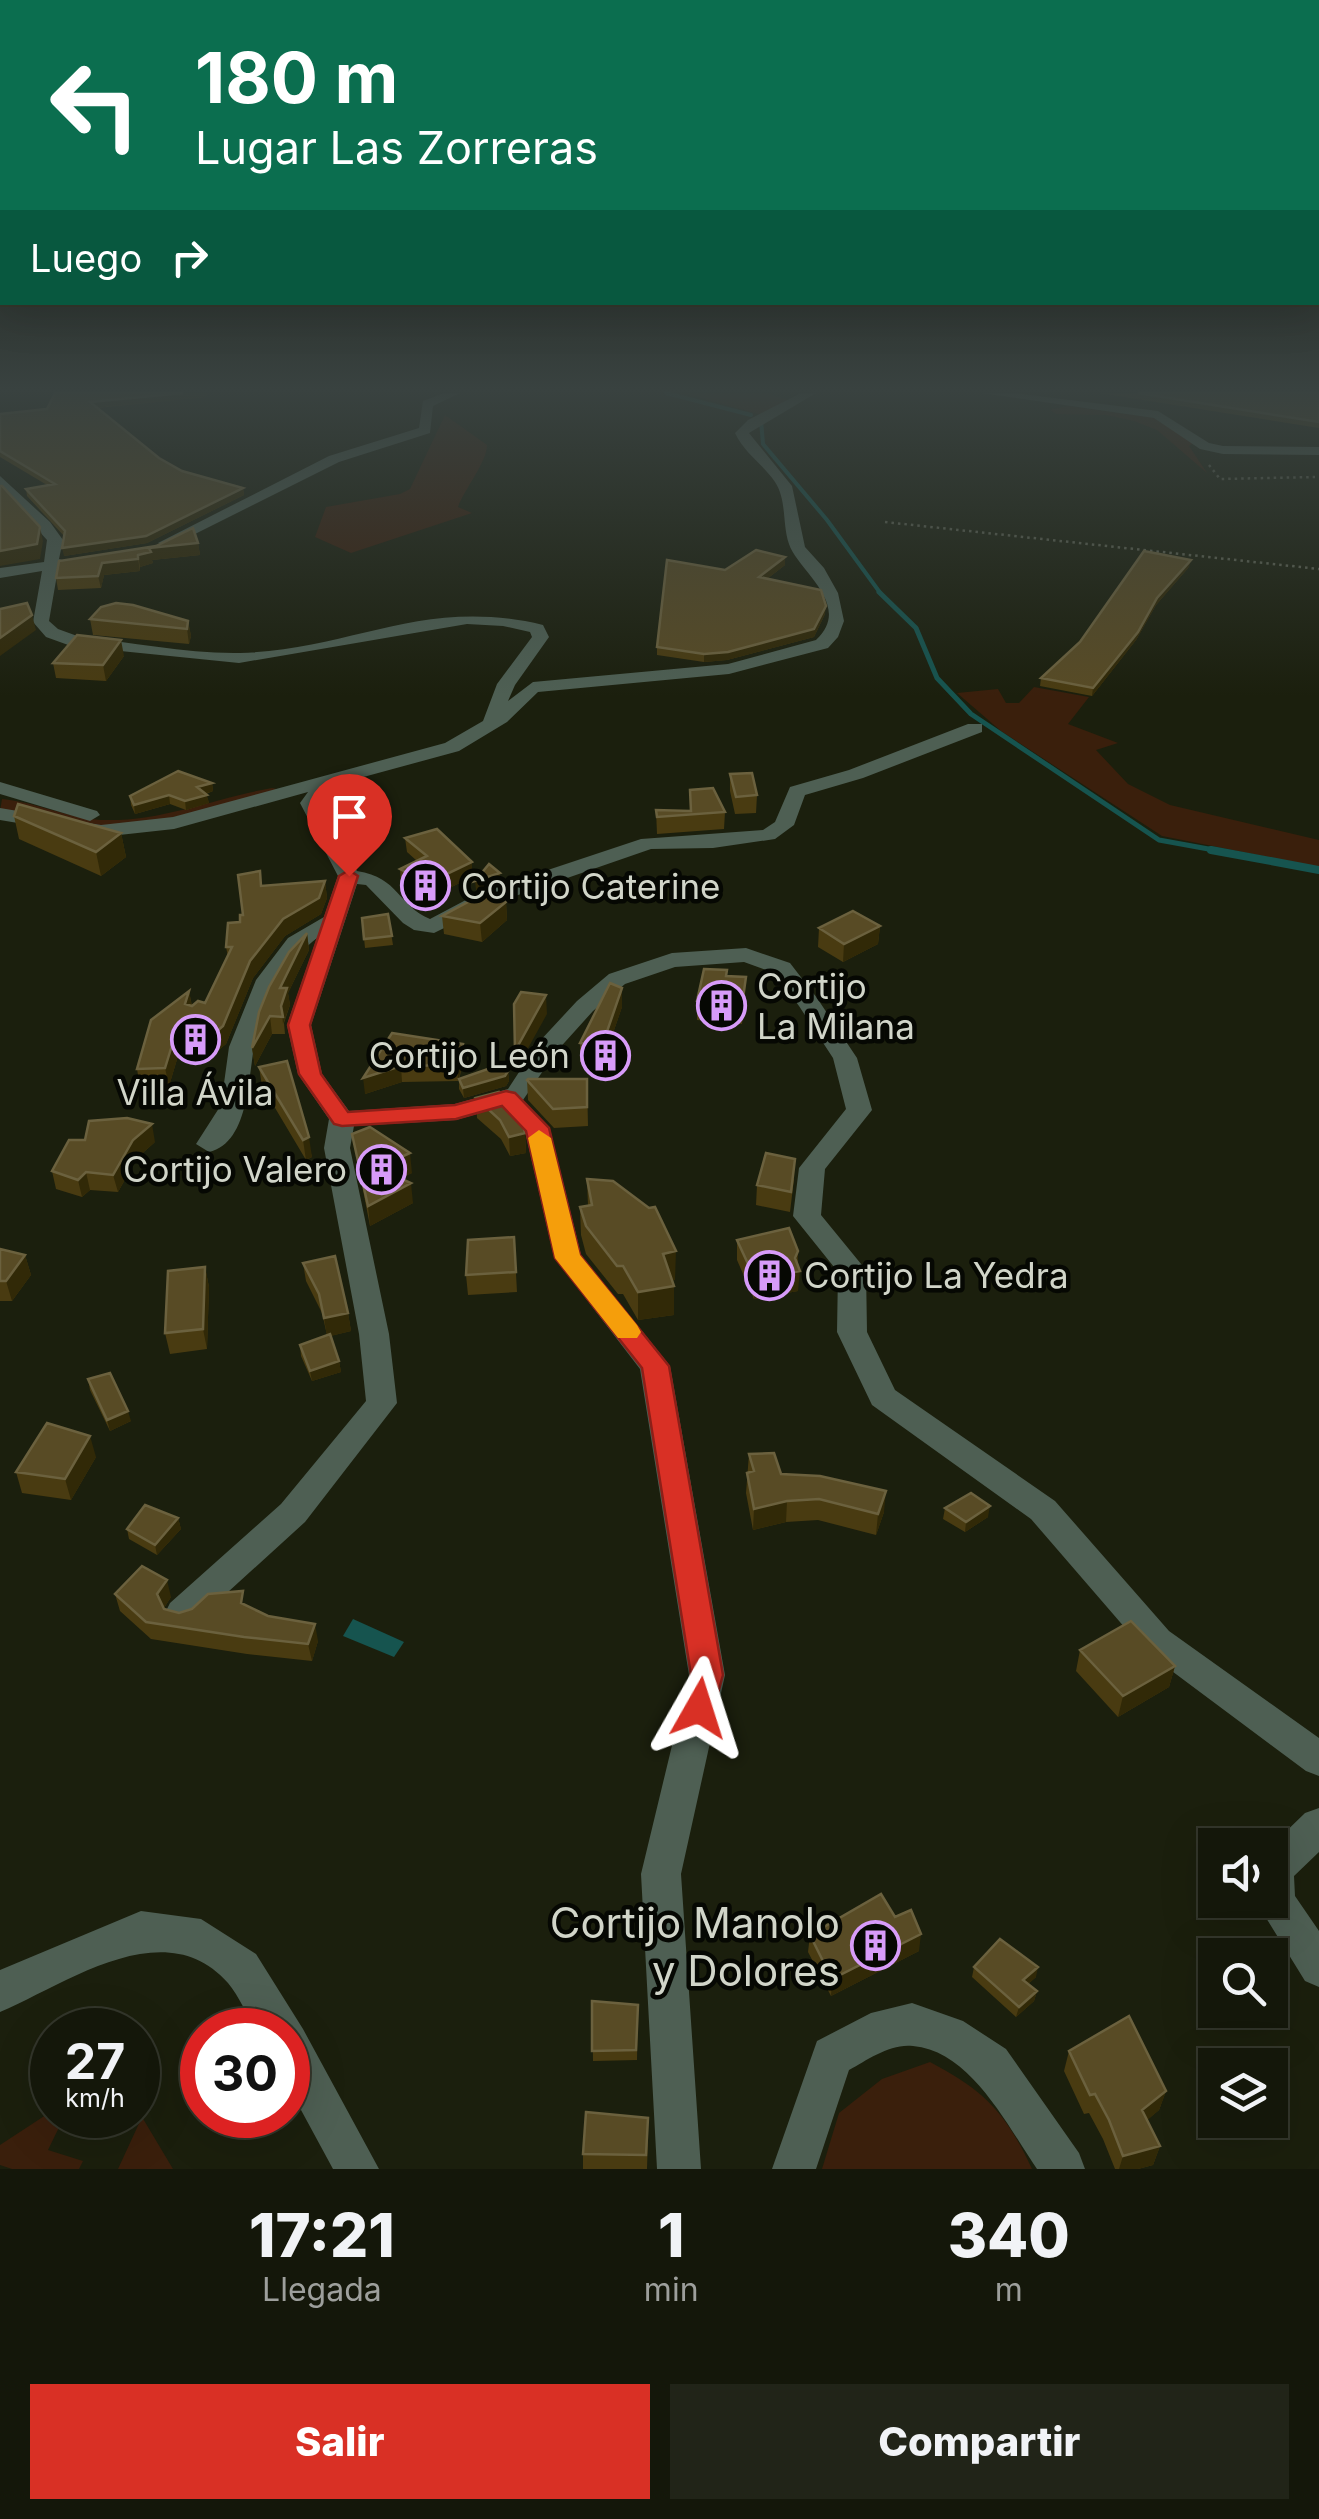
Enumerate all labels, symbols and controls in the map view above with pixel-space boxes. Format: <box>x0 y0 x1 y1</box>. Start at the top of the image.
text: 180 m <box>195 35 398 120</box>
icon: left <box>30 40 160 170</box>
text: Lugar Las Zorreras <box>195 120 598 175</box>
icon: right <box>162 230 217 285</box>
text: Luego <box>30 235 142 281</box>
pin <box>307 774 392 877</box>
icon: arrive <box>322 789 377 844</box>
building icon: Cortijo Caterine <box>400 860 452 912</box>
place label: Cortijo Caterine <box>461 865 721 907</box>
place label: Cortijo La Milana <box>757 965 915 1047</box>
building icon: Cortijo La Milana <box>696 980 748 1032</box>
building icon: Villa Ávila <box>169 1014 221 1066</box>
building icon: Cortijo León <box>579 1029 631 1081</box>
place label: Cortijo León <box>369 1034 570 1076</box>
place label: Villa Ávila <box>116 1071 274 1113</box>
building icon: Cortijo Valero <box>356 1143 408 1195</box>
place label: Cortijo Valero <box>123 1148 347 1190</box>
building icon: Cortijo La Yedra <box>743 1249 795 1301</box>
place label: Cortijo La Yedra <box>804 1254 1069 1296</box>
position arrow <box>647 1656 751 1760</box>
map controls <box>1198 1828 1288 2138</box>
button: sound <box>1198 1828 1288 1918</box>
place label: Cortijo Manolo y Dolores <box>550 1897 840 1996</box>
building icon: Cortijo Manolo y Dolores <box>849 1920 901 1972</box>
button: search <box>1198 1938 1288 2028</box>
speed limit sign: 30 <box>180 2008 310 2138</box>
text: 27 <box>65 2031 125 2091</box>
button: layers <box>1198 2048 1288 2138</box>
text: km/h <box>65 2083 125 2113</box>
text: 17:21 <box>249 2199 395 2271</box>
text: 1 <box>658 2199 684 2271</box>
text: 340 <box>948 2199 1070 2271</box>
text: Llegada <box>262 2270 382 2309</box>
text: min <box>644 2270 699 2309</box>
text: m <box>995 2270 1023 2309</box>
button: Salir <box>30 2384 650 2499</box>
button: Compartir <box>670 2384 1289 2499</box>

